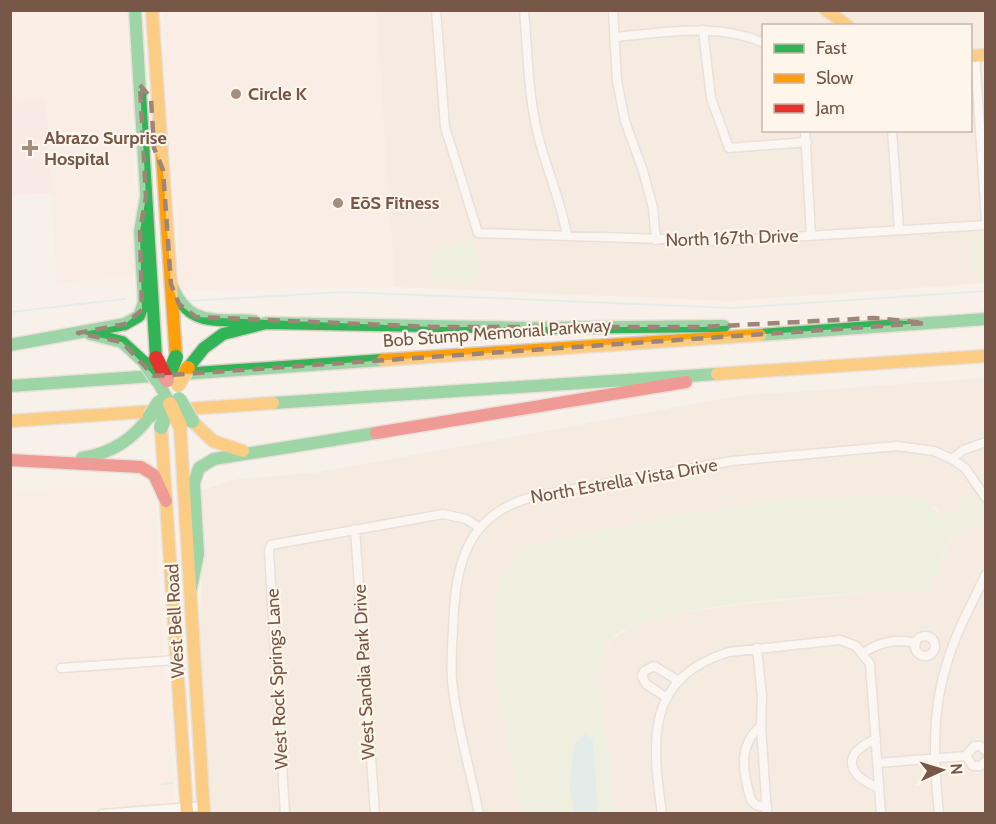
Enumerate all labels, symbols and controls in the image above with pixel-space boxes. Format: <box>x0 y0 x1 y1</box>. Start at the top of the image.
legend <box>762 24 972 132</box>
text: Fast <box>816 37 847 59</box>
text: Slow <box>816 67 853 89</box>
place label: Circle K <box>248 83 308 105</box>
marker: Circle K <box>229 87 243 101</box>
text: Jam <box>815 97 845 119</box>
place label: Abrazo Surprise Hospital <box>44 127 167 170</box>
marker: Abrazo Surprise Hospital <box>21 139 39 157</box>
place label: EōS Fitness <box>350 192 440 214</box>
marker: EōS Fitness <box>331 196 345 210</box>
street label: North 167th Drive <box>665 225 799 251</box>
street label: Bob Stump Memorial Parkway <box>382 314 612 352</box>
street label: North Estrella Vista Drive <box>529 454 719 508</box>
street label: West Bell Road <box>161 563 189 679</box>
street label: West Sandia Park Drive <box>348 584 380 760</box>
street label: West Rock Springs Lane <box>261 588 293 770</box>
north arrow <box>912 740 972 800</box>
text: N <box>947 763 966 775</box>

